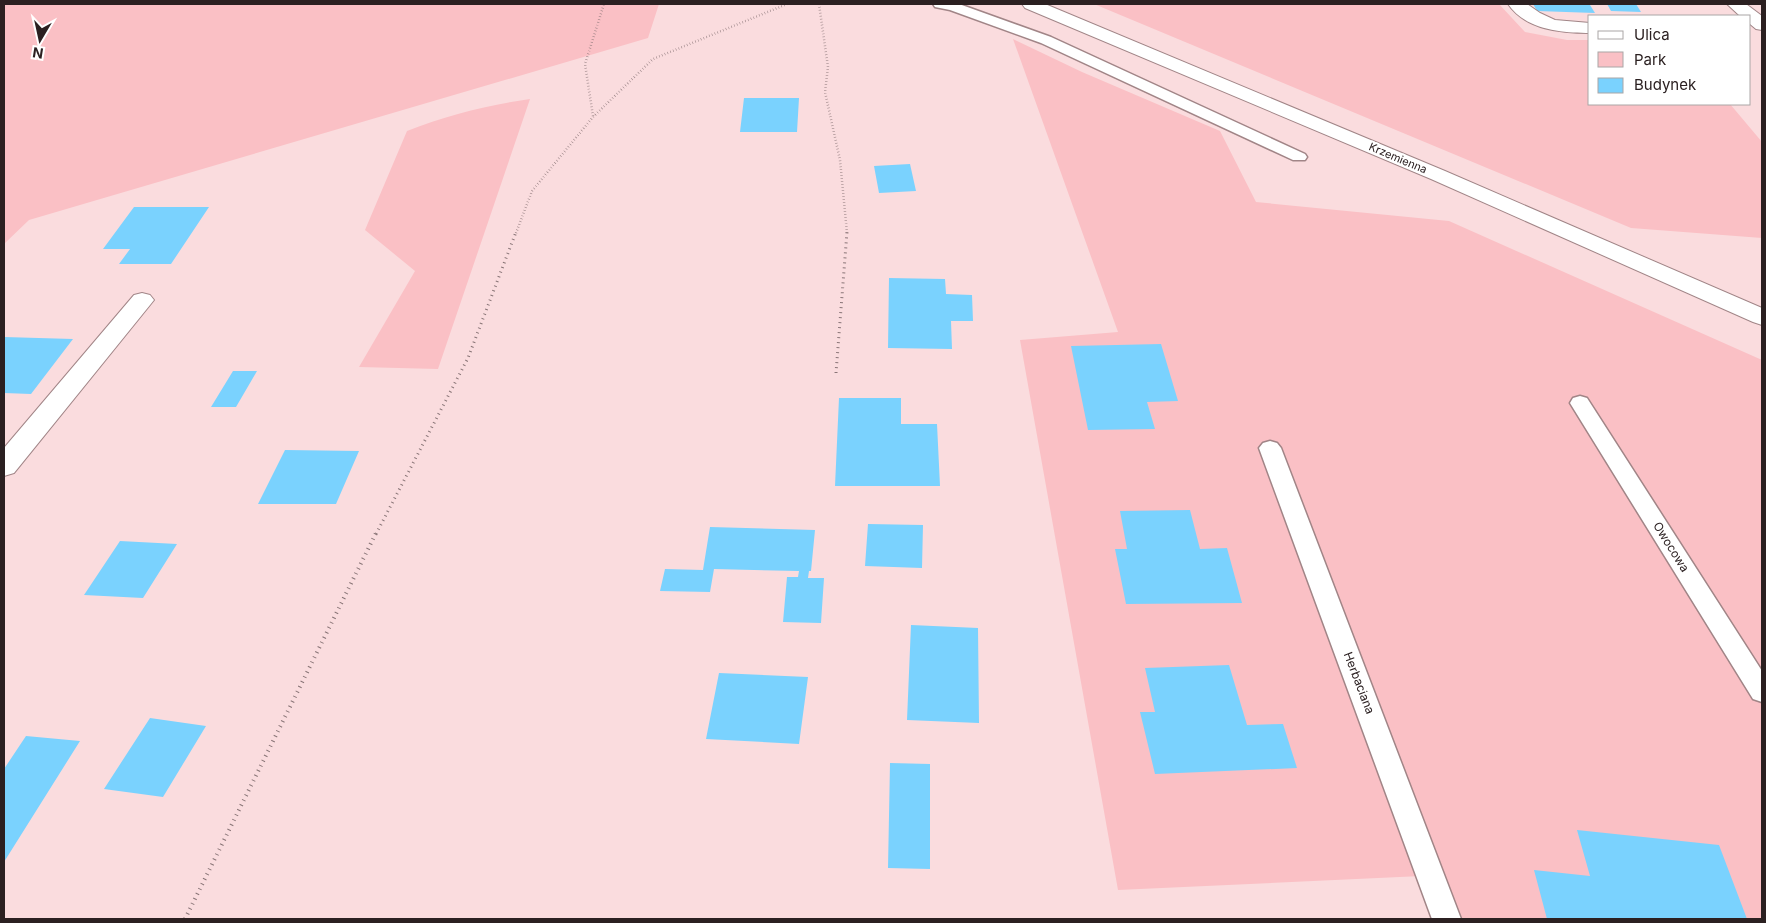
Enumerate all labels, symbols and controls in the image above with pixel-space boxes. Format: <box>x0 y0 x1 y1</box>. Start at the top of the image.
north arrow <box>15 15 65 65</box>
legend <box>1588 15 1751 105</box>
text: Ulica <box>1634 25 1670 44</box>
text: N <box>31 44 44 63</box>
text: Park <box>1634 50 1667 69</box>
text: Budynek <box>1634 75 1697 94</box>
street label: Krzemienna <box>1367 139 1429 177</box>
street label: Owocowa <box>1650 519 1693 575</box>
street label: Herbaciana <box>1341 650 1378 716</box>

